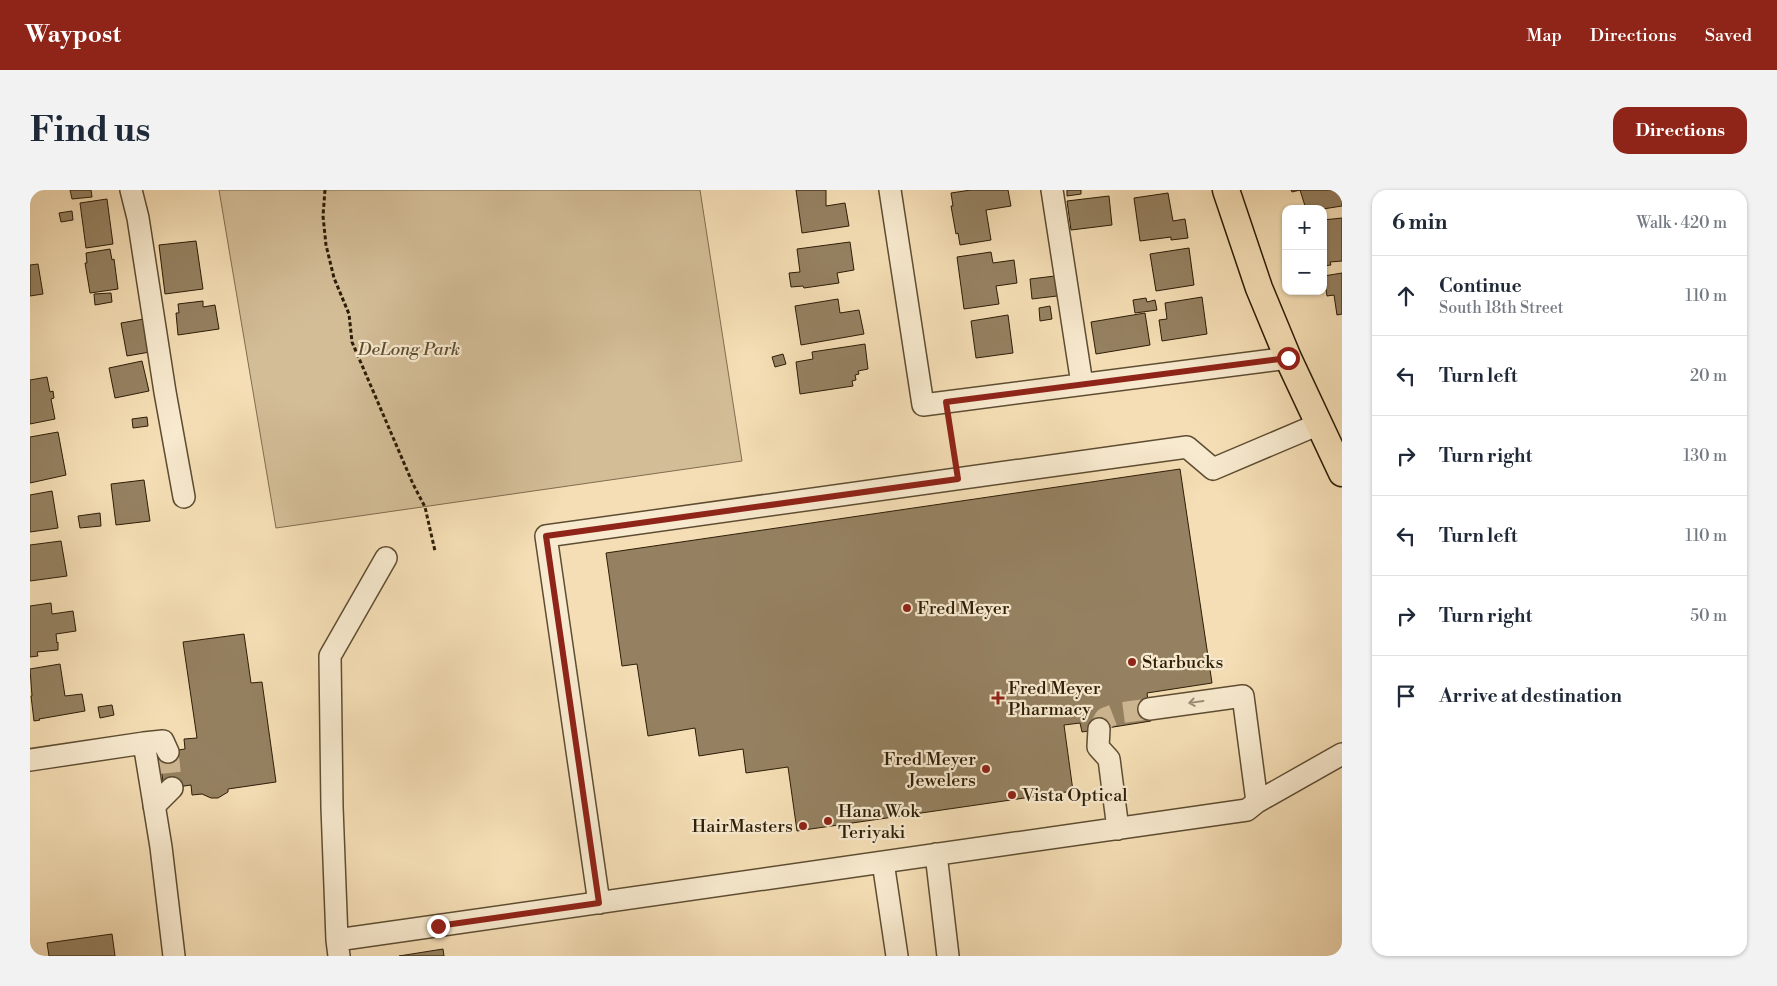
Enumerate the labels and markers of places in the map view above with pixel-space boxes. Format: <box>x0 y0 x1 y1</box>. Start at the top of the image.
place label: Fred Meyer <box>917 597 1010 620</box>
marker: Fred Meyer <box>901 602 913 614</box>
place label: Starbucks <box>1142 651 1223 674</box>
marker: Starbucks <box>1126 656 1138 668</box>
place label: Fred Meyer Pharmacy <box>1008 677 1101 721</box>
marker: Fred Meyer Pharmacy <box>992 692 1004 704</box>
place label: Fred Meyer Jewelers <box>883 748 976 792</box>
marker: Fred Meyer Jewelers <box>980 763 992 775</box>
place label: Vista Optical <box>1021 784 1128 807</box>
marker: Vista Optical <box>1006 789 1018 801</box>
place label: Hana Wok Teriyaki <box>838 800 921 844</box>
place label: HairMasters <box>692 815 793 838</box>
marker: Hana Wok Teriyaki <box>822 815 834 827</box>
marker: HairMasters <box>797 820 809 832</box>

